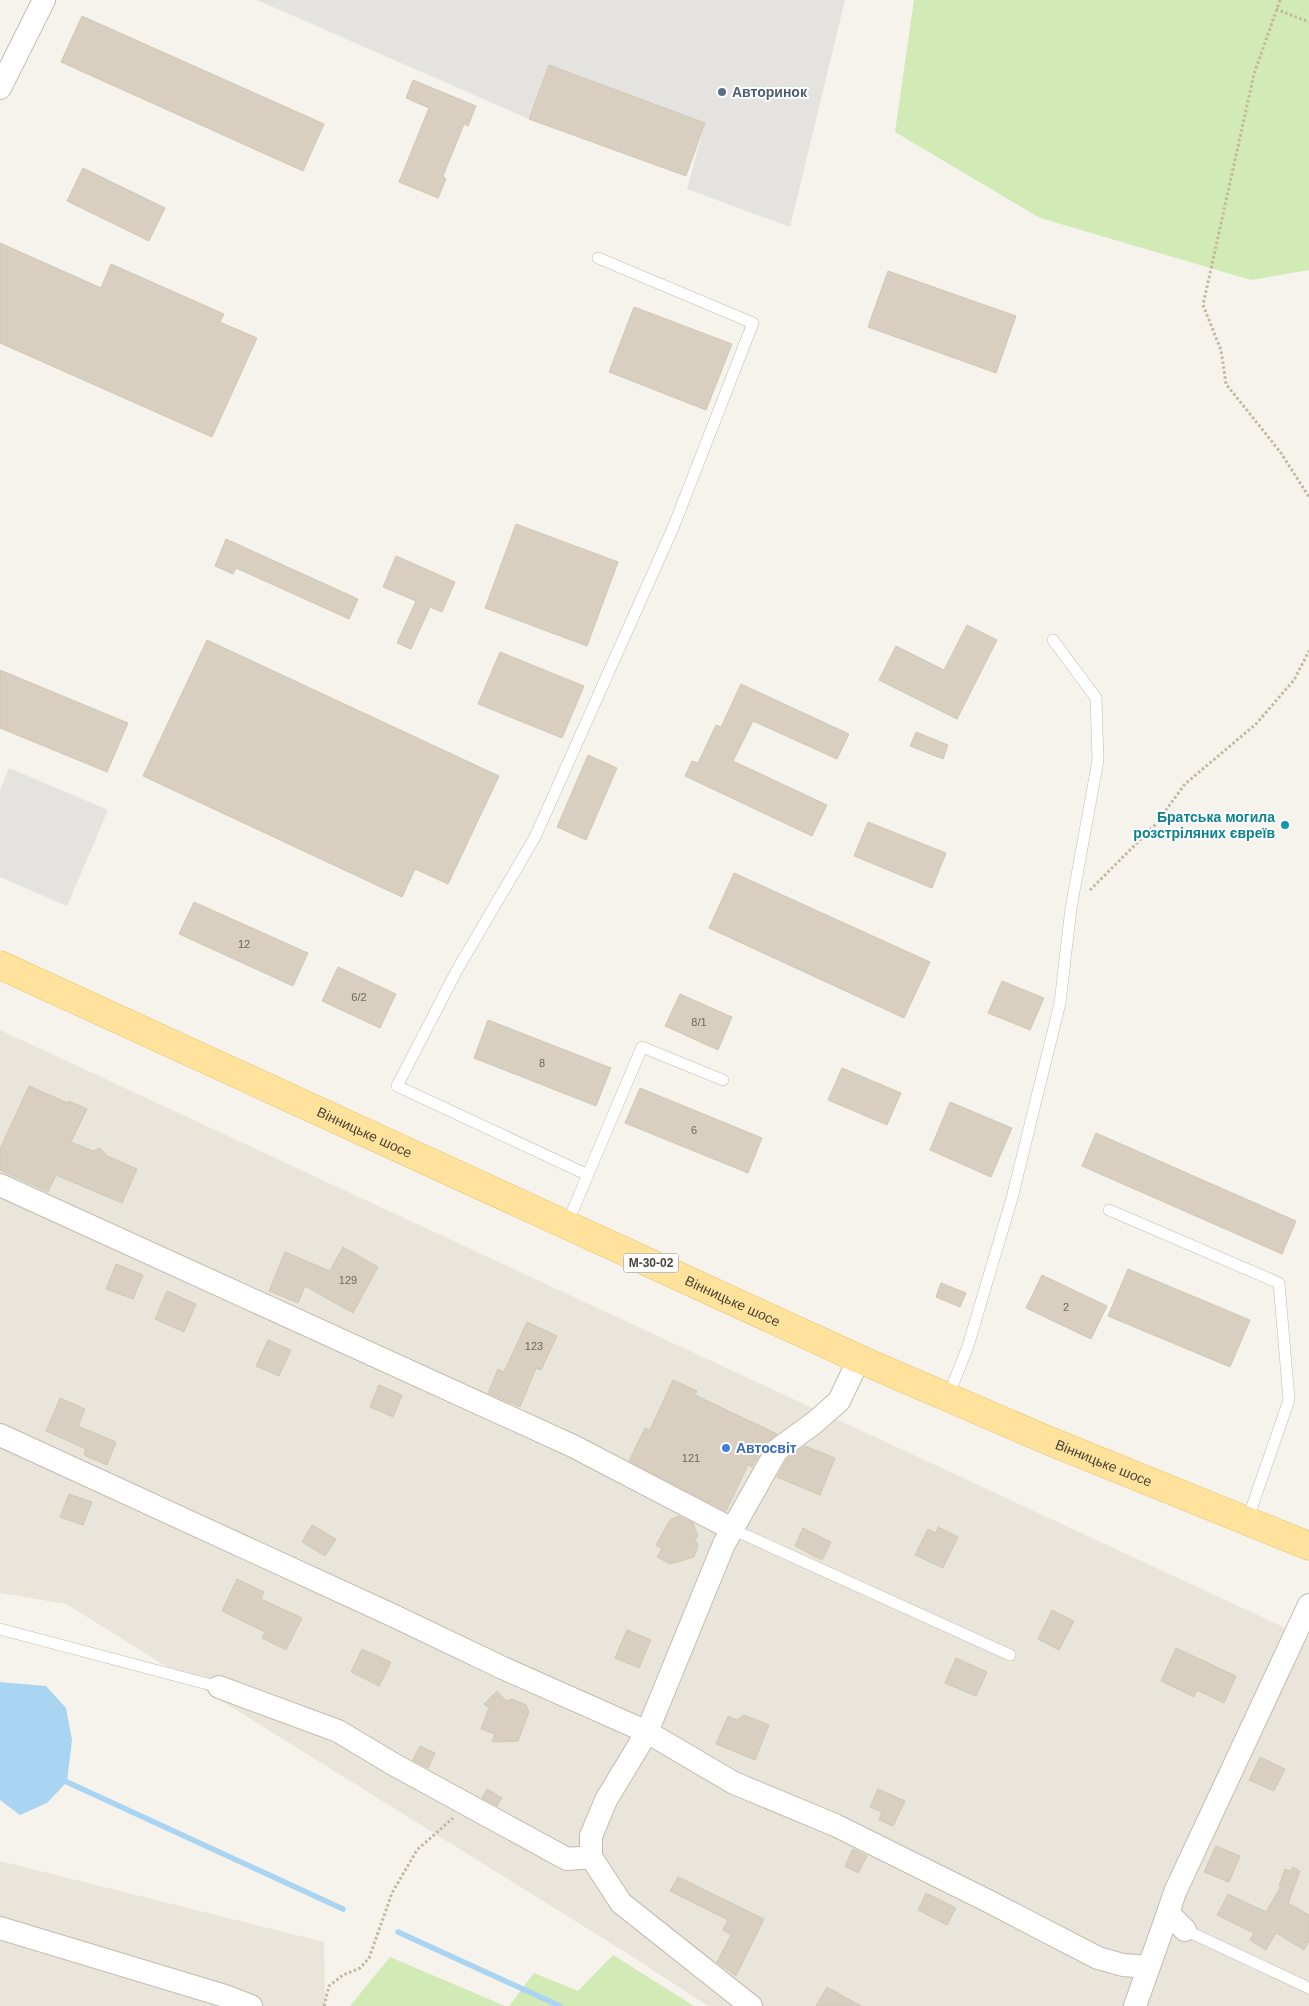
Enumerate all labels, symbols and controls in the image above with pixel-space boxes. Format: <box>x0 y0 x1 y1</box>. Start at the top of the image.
place label: Авторинок <box>732 84 808 100</box>
marker: Авторинок <box>716 86 728 98</box>
place label: Братська могила розстріляних євреїв <box>1133 809 1275 841</box>
marker: Братська могила розстріляних євреїв <box>1279 819 1291 831</box>
house number: 12 <box>238 938 250 950</box>
house number: 6/2 <box>351 991 367 1003</box>
house number: 8/1 <box>691 1016 707 1028</box>
house number: 8 <box>539 1057 545 1069</box>
street label: Вінницьке шосе <box>314 1103 415 1161</box>
house number: 6 <box>691 1124 697 1136</box>
road number: М-30-02 <box>624 1254 678 1272</box>
street label: Вінницьке шосе <box>683 1272 783 1330</box>
house number: 129 <box>339 1274 357 1286</box>
house number: 2 <box>1063 1301 1069 1313</box>
house number: 123 <box>525 1340 543 1352</box>
street label: Вінницьке шосе <box>1053 1436 1155 1490</box>
place label: Автосвіт <box>736 1440 797 1456</box>
marker: Автосвіт <box>720 1442 732 1454</box>
house number: 121 <box>682 1452 700 1464</box>

